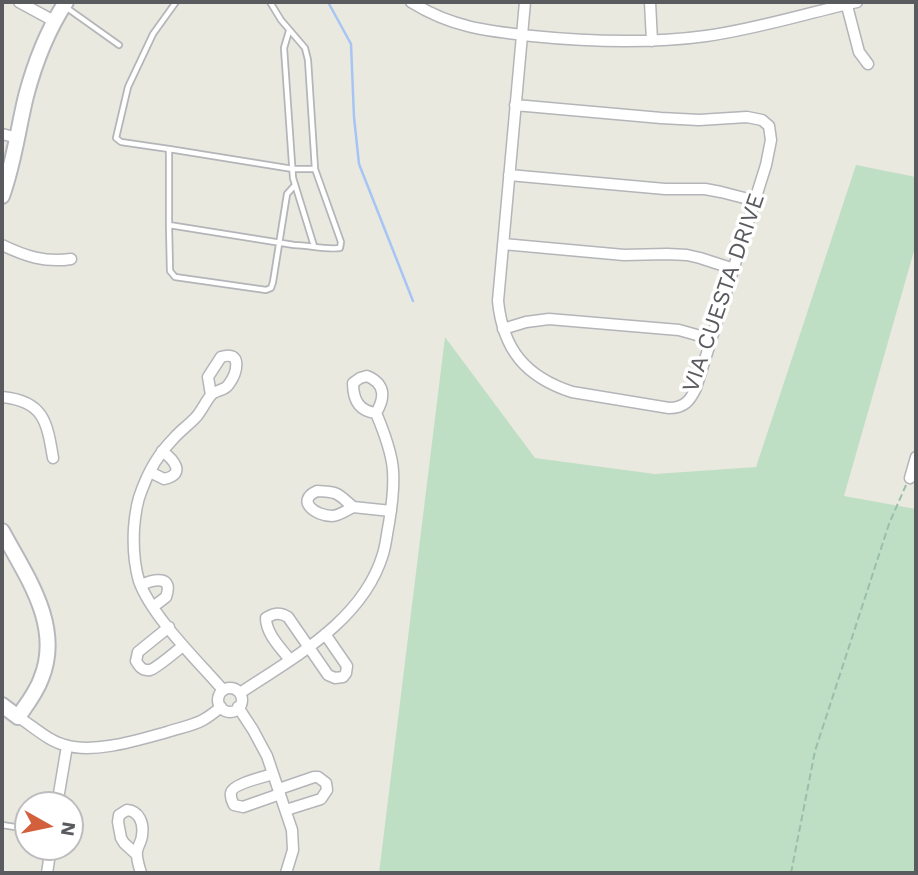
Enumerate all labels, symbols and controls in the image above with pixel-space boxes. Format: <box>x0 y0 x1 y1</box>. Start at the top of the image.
street label: VIA CUESTA DRIVE <box>677 190 771 396</box>
north arrow <box>14 791 84 861</box>
text: N <box>56 820 81 838</box>

